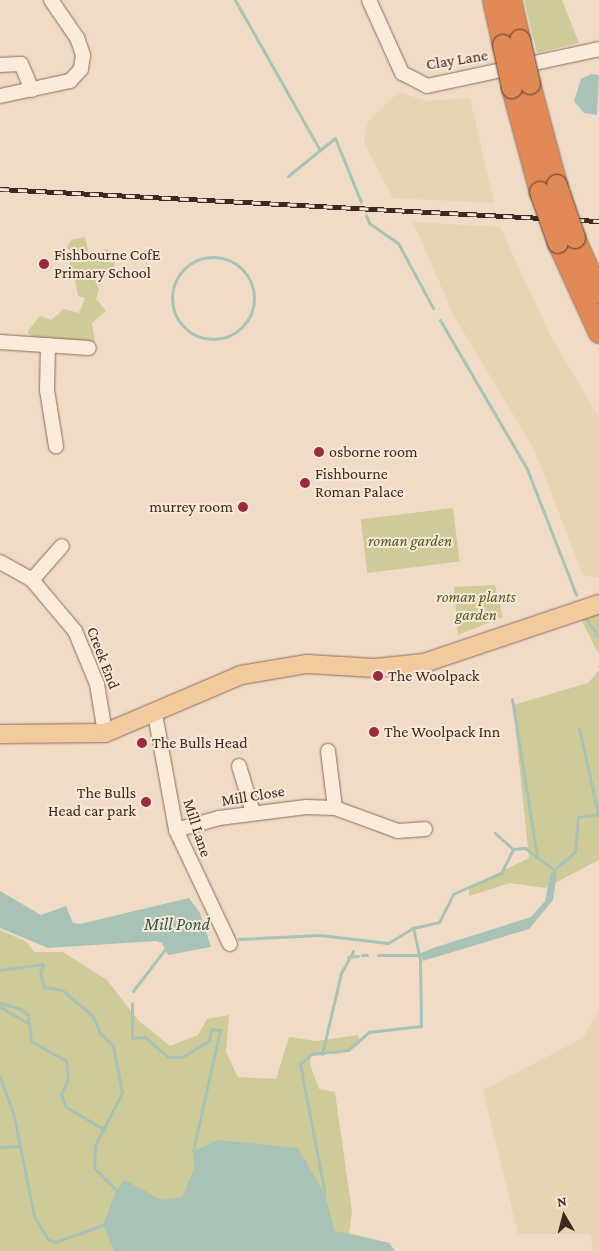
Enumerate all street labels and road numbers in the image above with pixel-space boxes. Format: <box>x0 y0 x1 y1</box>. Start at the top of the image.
street label: Clay Lane <box>425 46 489 74</box>
street label: Creek End <box>82 624 124 692</box>
street label: Mill Close <box>220 782 286 810</box>
street label: Mill Lane <box>179 797 215 859</box>

